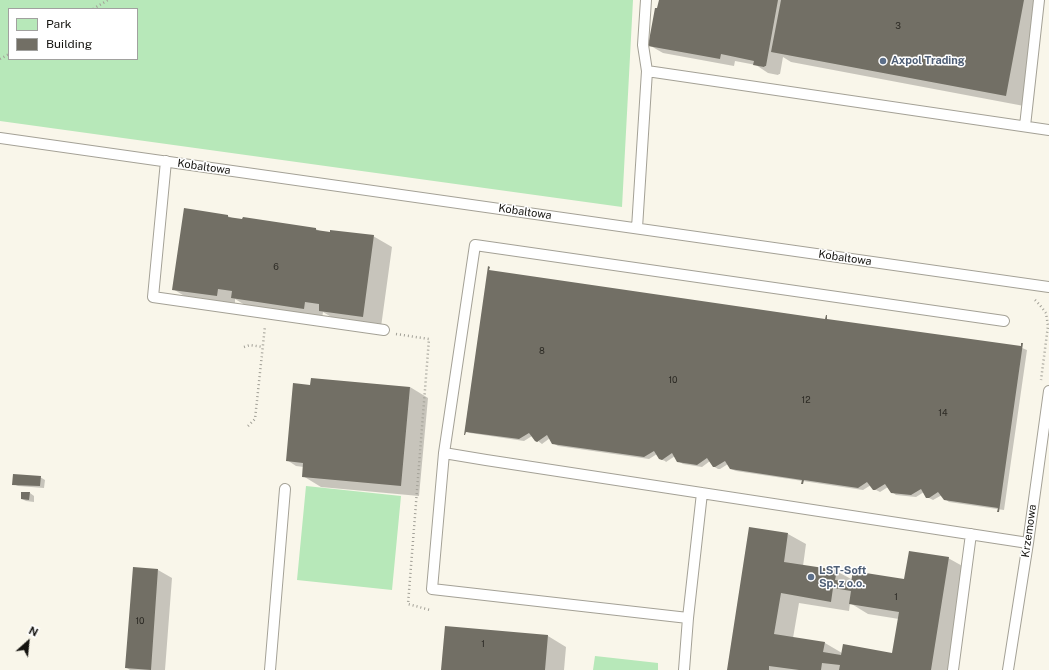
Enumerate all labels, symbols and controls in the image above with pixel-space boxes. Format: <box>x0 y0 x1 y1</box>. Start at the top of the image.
legend <box>8 8 138 60</box>
text: Park <box>46 17 72 31</box>
house number: 3 <box>895 21 901 31</box>
text: Building <box>46 37 92 51</box>
place label: Axpol Trading <box>891 54 965 68</box>
marker: Axpol Trading <box>878 56 888 66</box>
street label: Kobaltowa <box>176 157 232 177</box>
street label: Kobaltowa <box>497 202 553 222</box>
street label: Kobaltowa <box>817 248 873 268</box>
house number: 6 <box>273 262 279 272</box>
house number: 8 <box>539 346 545 356</box>
house number: 10 <box>668 375 678 385</box>
house number: 12 <box>801 395 811 405</box>
house number: 14 <box>938 408 948 418</box>
street label: Krzemowa <box>1019 504 1039 558</box>
place label: LST-Soft Sp. z o.o. <box>819 564 866 590</box>
marker: LST-Soft Sp. z o.o. <box>806 572 816 582</box>
house number: 1 <box>894 592 898 602</box>
house number: 10 <box>135 616 145 626</box>
north arrow <box>8 622 48 662</box>
text: N <box>27 624 40 639</box>
house number: 1 <box>481 639 485 649</box>

